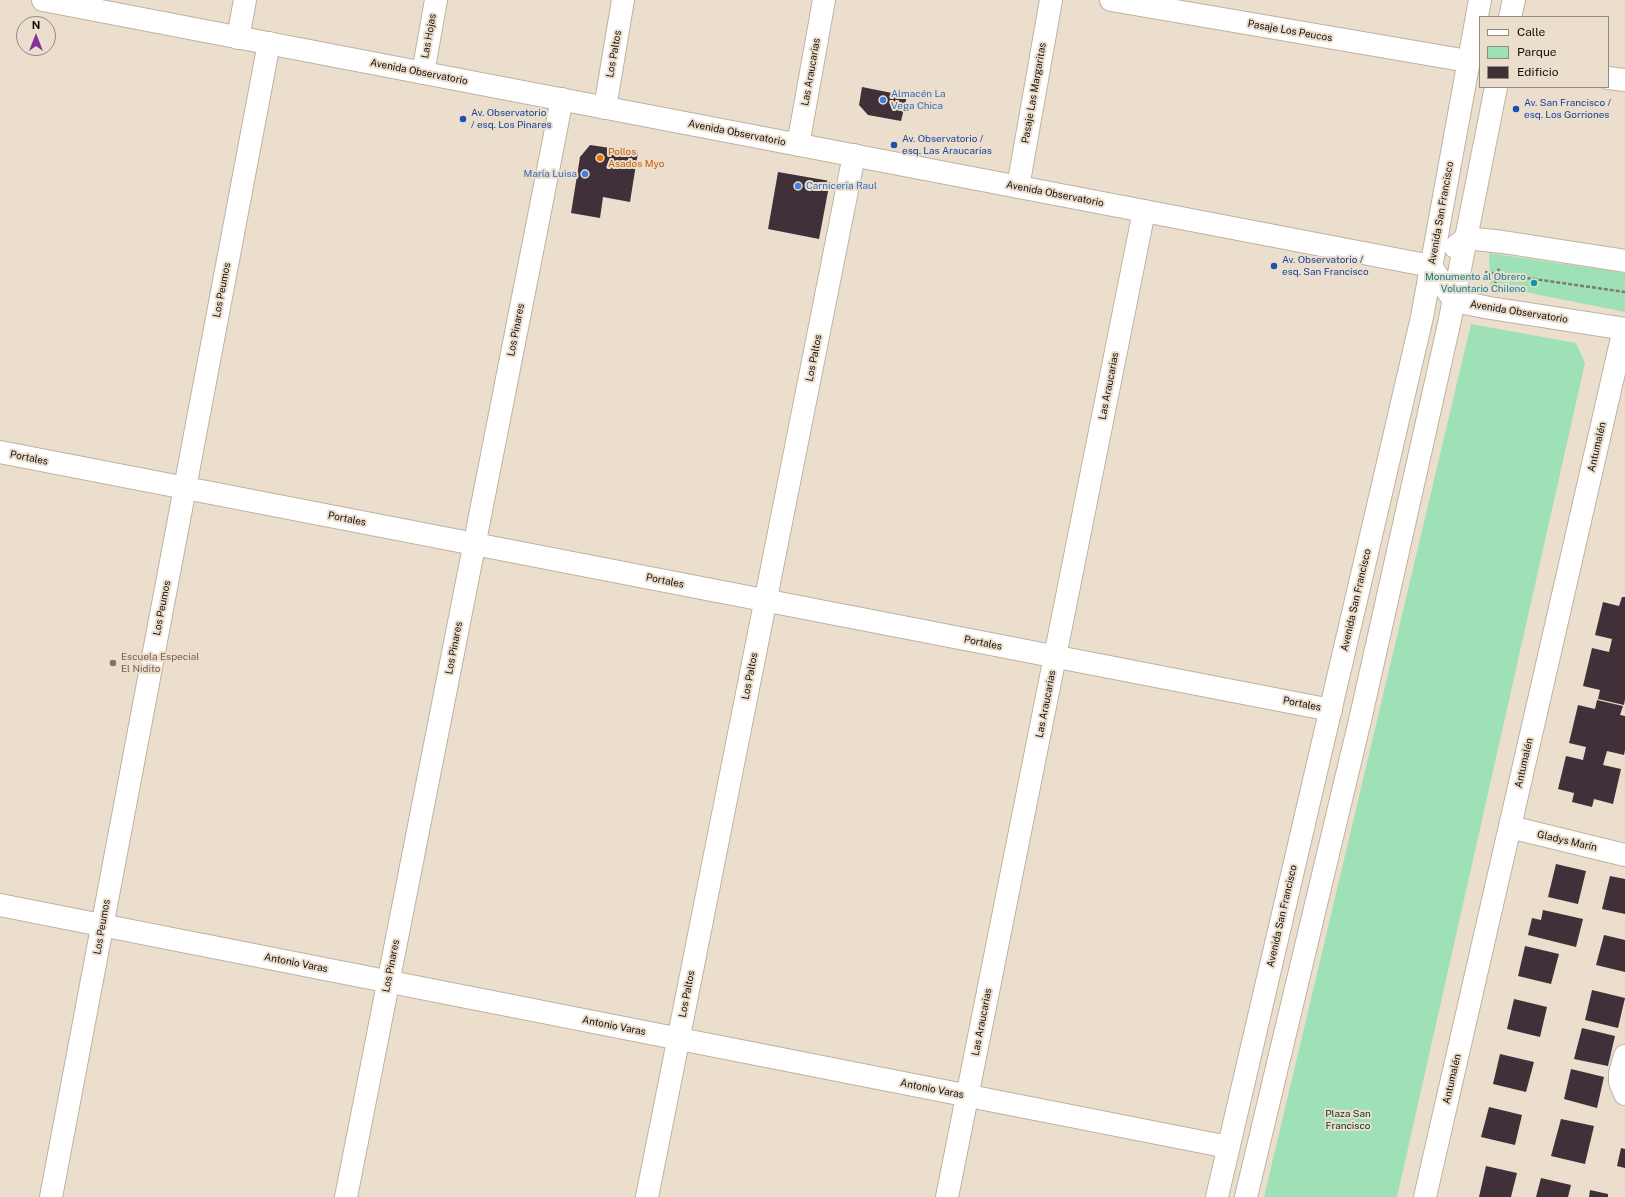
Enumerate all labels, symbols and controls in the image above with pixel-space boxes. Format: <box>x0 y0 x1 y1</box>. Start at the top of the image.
street label: Las Hojas <box>419 13 439 59</box>
north arrow <box>16 16 56 56</box>
legend <box>1479 16 1609 88</box>
street label: Pasaje Los Peucos <box>1247 18 1333 44</box>
text: N <box>32 19 40 31</box>
text: Calle <box>1517 25 1545 39</box>
street label: Los Paltos <box>604 30 624 78</box>
street label: Las Araucarias <box>799 37 823 107</box>
street label: Pasaje Las Margaritas <box>1019 42 1049 144</box>
text: Parque <box>1517 45 1557 59</box>
street label: Avenida Observatorio <box>369 57 469 87</box>
text: Edificio <box>1517 65 1559 79</box>
place label: Almacén La Vega Chica <box>891 88 946 112</box>
marker: Almacén La Vega Chica <box>878 95 888 105</box>
place label: Av. San Francisco / esq. Los Gorriones <box>1524 97 1611 120</box>
marker: Av. San Francisco / esq. Los Gorriones <box>1511 104 1521 114</box>
place label: Av. Observatorio / esq. Los Pinares <box>471 107 552 130</box>
marker: Av. Observatorio / esq. Los Pinares <box>458 114 468 124</box>
street label: Avenida Observatorio <box>687 118 787 148</box>
place label: Av. Observatorio / esq. Las Araucarias <box>902 133 992 156</box>
marker: Av. Observatorio / esq. Las Araucarias <box>889 140 899 150</box>
place label: Pollos Asados Myo <box>608 146 664 170</box>
marker: Pollos Asados Myo <box>595 153 605 163</box>
street label: Avenida San Francisco <box>1426 160 1456 266</box>
place label: María Luisa <box>524 168 577 180</box>
marker: María Luisa <box>580 169 590 179</box>
street label: Avenida Observatorio <box>1005 179 1105 209</box>
place label: Carniceria Raul <box>806 180 877 192</box>
marker: Carniceria Raul <box>793 181 803 191</box>
place label: Av. Observatorio / esq. San Francisco <box>1282 254 1369 278</box>
street label: Los Peumos <box>211 261 233 319</box>
marker: Av. Observatorio / esq. San Francisco <box>1269 261 1279 271</box>
place label: Monumento al Obrero Voluntario Chileno <box>1425 271 1526 294</box>
marker: Monumento al Obrero Voluntario Chileno <box>1529 278 1539 288</box>
street label: Avenida Observatorio <box>1469 298 1569 326</box>
street label: Los Pinares <box>505 303 527 357</box>
street label: Los Paltos <box>804 334 824 382</box>
street label: Las Araucarias <box>1097 351 1121 421</box>
street label: Antumalén <box>1585 421 1609 473</box>
street label: Portales <box>9 448 49 468</box>
street label: Portales <box>327 509 367 529</box>
street label: Avenida San Francisco <box>1338 548 1374 652</box>
street label: Portales <box>645 571 685 591</box>
street label: Los Peumos <box>151 579 173 637</box>
street label: Los Pinares <box>443 621 465 675</box>
street label: Portales <box>963 633 1003 653</box>
place label: Escuela Especial El Nidito <box>121 651 199 674</box>
street label: Los Paltos <box>740 652 760 700</box>
marker: Escuela Especial El Nidito <box>108 658 118 668</box>
street label: Las Araucarias <box>1034 669 1058 739</box>
street label: Portales <box>1282 694 1322 714</box>
street label: Antumalén <box>1512 737 1536 789</box>
street label: Gladys Marín <box>1536 828 1598 854</box>
street label: Avenida San Francisco <box>1264 864 1300 968</box>
street label: Los Peumos <box>91 898 113 956</box>
street label: Los Pinares <box>380 939 402 993</box>
street label: Antonio Varas <box>263 951 329 975</box>
street label: Los Paltos <box>677 970 697 1018</box>
street label: Las Araucarias <box>970 987 994 1057</box>
street label: Antonio Varas <box>581 1014 647 1038</box>
street label: Antumalén <box>1440 1053 1464 1105</box>
street label: Antonio Varas <box>899 1077 965 1101</box>
park label: Plaza San Francisco <box>1325 1108 1371 1132</box>

